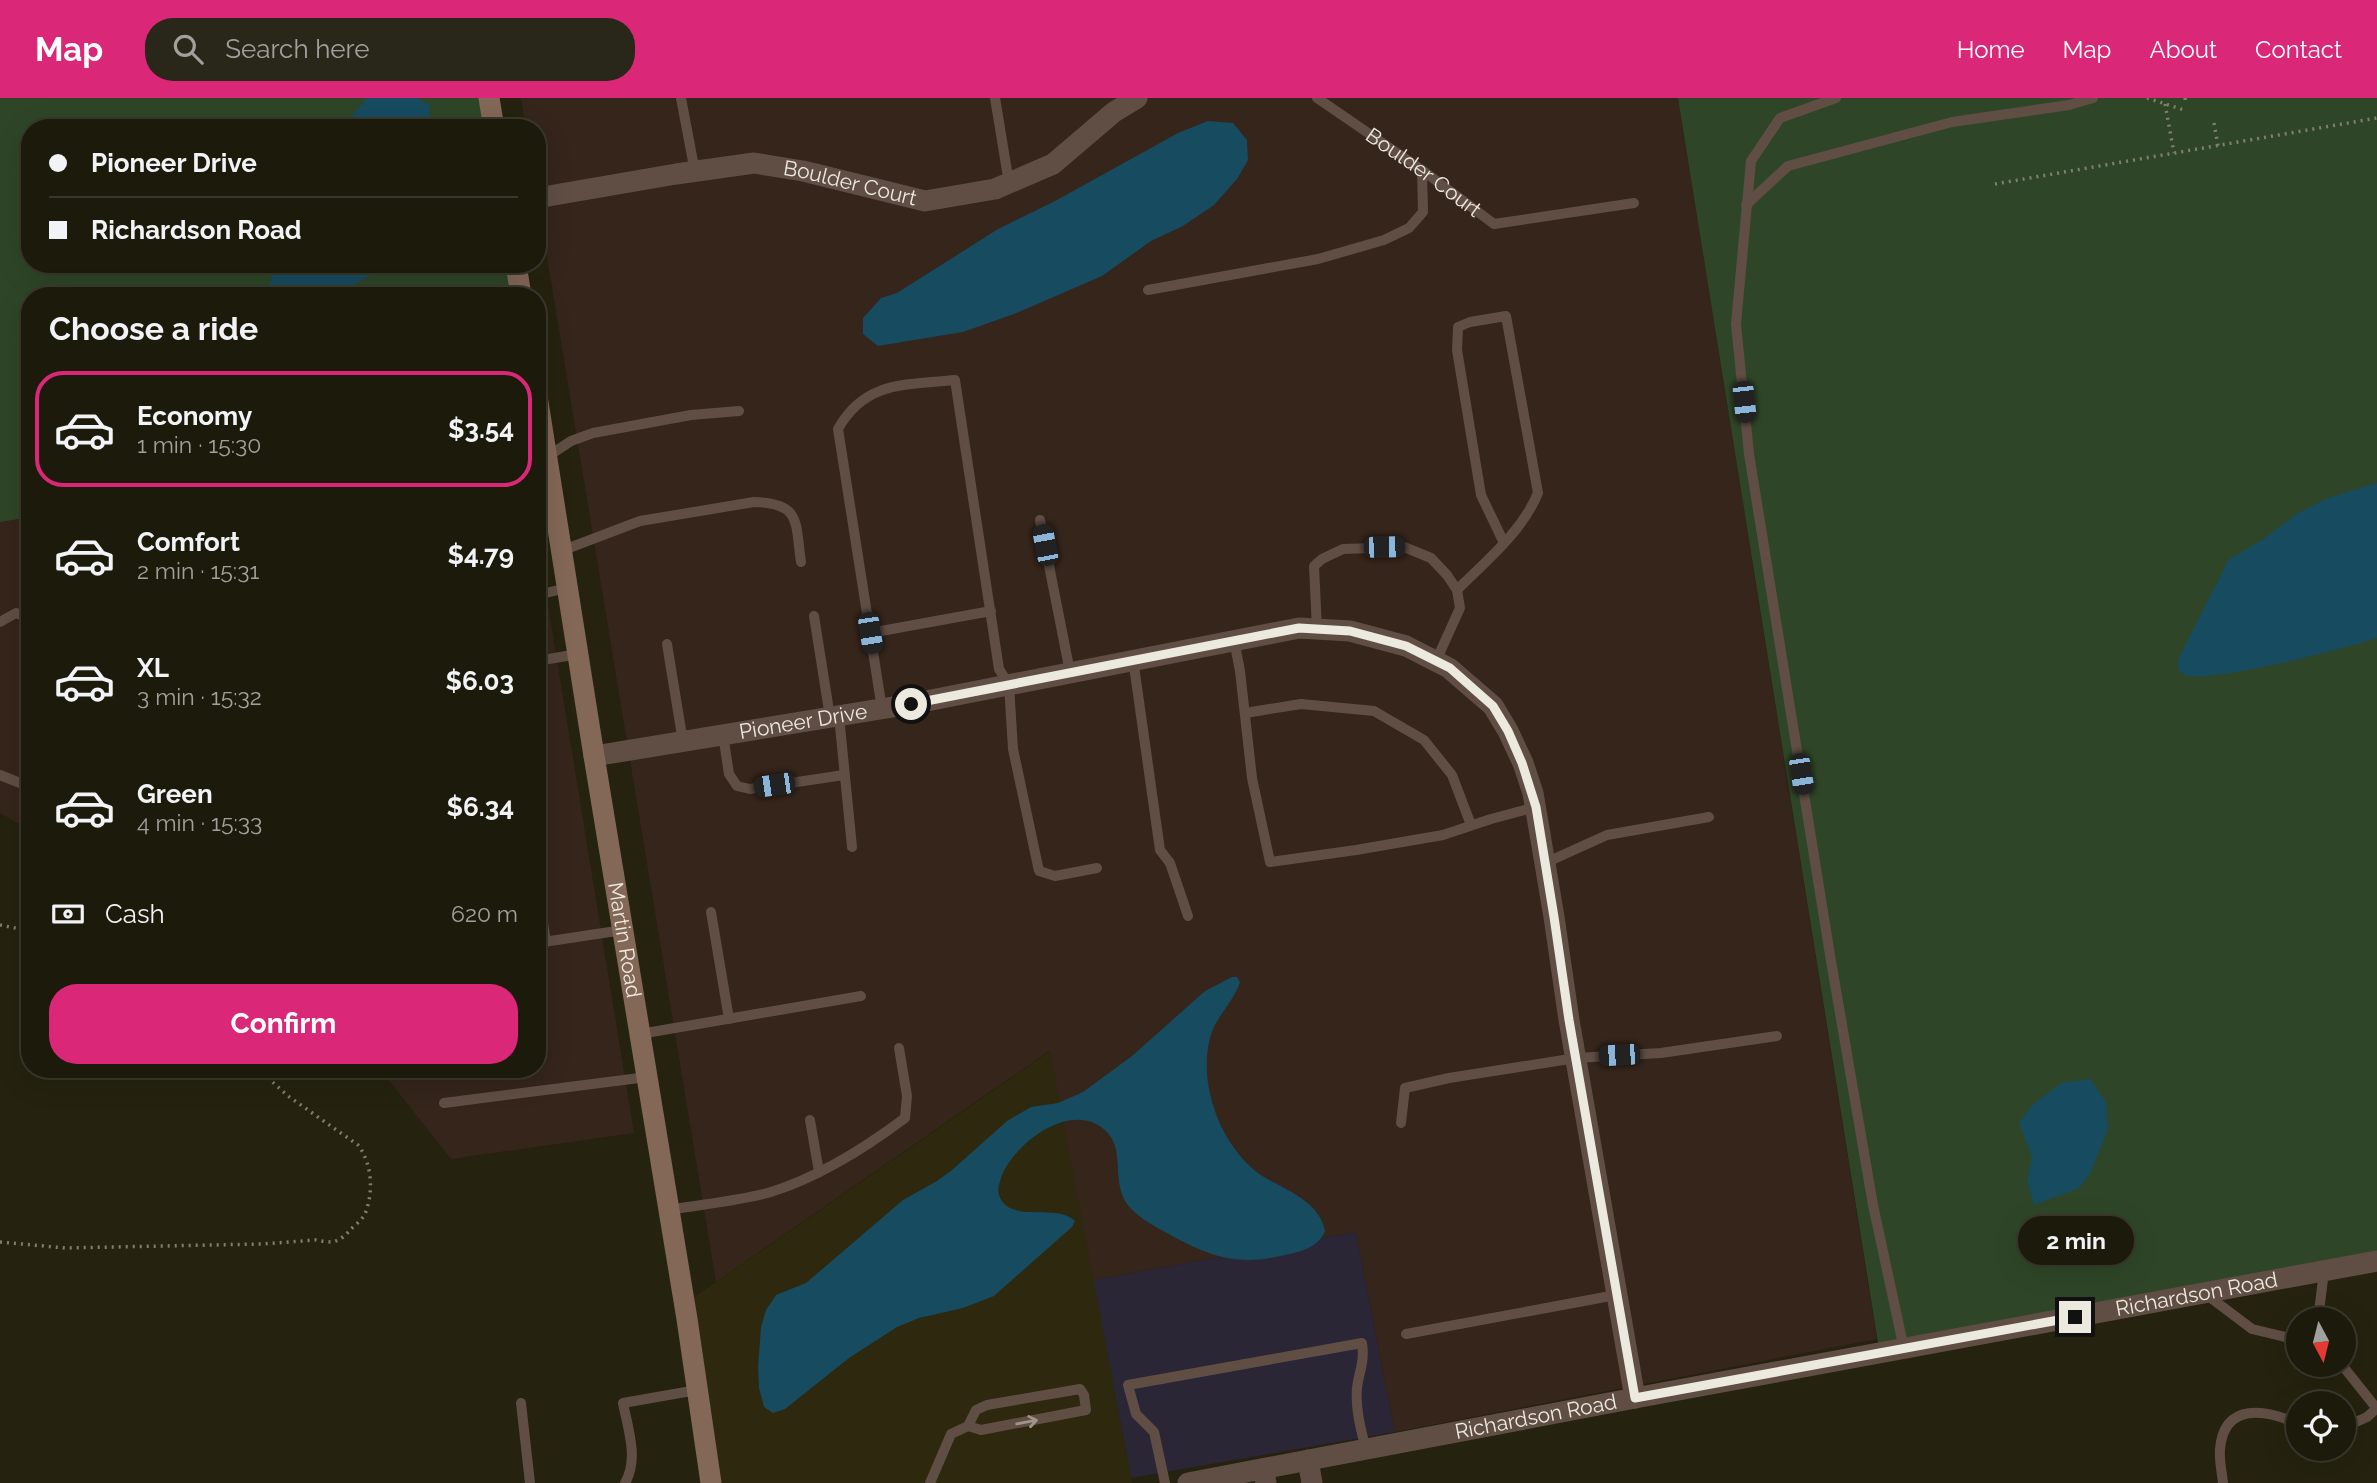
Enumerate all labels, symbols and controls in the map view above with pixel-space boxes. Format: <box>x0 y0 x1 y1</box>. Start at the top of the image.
search box <box>145 18 635 81</box>
text: Map <box>35 30 103 69</box>
icon: search <box>169 30 207 68</box>
text: Search here <box>225 34 370 64</box>
text: Home <box>1957 35 2025 64</box>
text: Map <box>2063 35 2111 64</box>
text: About <box>2149 35 2217 64</box>
text: Contact <box>2255 35 2342 64</box>
street label: Boulder Court <box>1361 122 1486 222</box>
text: Pioneer Drive <box>91 148 257 178</box>
street label: Boulder Court <box>782 155 919 210</box>
text: Richardson Road <box>91 215 302 245</box>
text: Choose a ride <box>49 310 258 347</box>
car <box>1732 380 1757 424</box>
icon: car <box>53 398 116 461</box>
text: Economy <box>137 401 252 431</box>
text: $3.54 <box>448 414 514 444</box>
text: 1 min · 15:30 <box>137 431 261 458</box>
car <box>1031 522 1060 568</box>
icon: car <box>53 524 116 587</box>
text: Comfort <box>137 527 240 557</box>
car <box>1363 536 1406 558</box>
text: $4.79 <box>447 540 514 570</box>
text: 2 min · 15:31 <box>137 557 259 584</box>
car <box>857 611 884 655</box>
icon: car <box>53 650 116 713</box>
text: XL <box>137 653 169 683</box>
text: $6.03 <box>445 666 514 696</box>
text: 3 min · 15:32 <box>137 683 262 710</box>
route start <box>895 688 927 720</box>
street label: Pioneer Drive <box>737 698 869 744</box>
car <box>1788 752 1815 796</box>
car <box>752 772 797 798</box>
icon: car <box>53 776 116 839</box>
text: Green <box>137 779 213 809</box>
text: $6.34 <box>447 792 514 822</box>
text: 4 min · 15:33 <box>137 809 262 836</box>
street label: Martin Road <box>603 880 647 1000</box>
icon: cash <box>49 895 87 933</box>
text: Cash <box>105 899 165 929</box>
text: 620 m <box>451 900 518 927</box>
button: Confirm <box>49 984 518 1064</box>
car <box>1598 1043 1641 1067</box>
callout: 2 min <box>2017 1216 2133 1264</box>
text: 2 min <box>2046 1227 2106 1254</box>
street label: Richardson Road <box>2113 1267 2279 1321</box>
route end <box>2059 1301 2091 1333</box>
north arrow <box>2286 1307 2356 1377</box>
map controls <box>2286 1307 2356 1461</box>
street label: Richardson Road <box>1453 1389 1619 1444</box>
button: locate <box>2286 1391 2356 1461</box>
one-way arrow <box>1015 1415 1038 1428</box>

